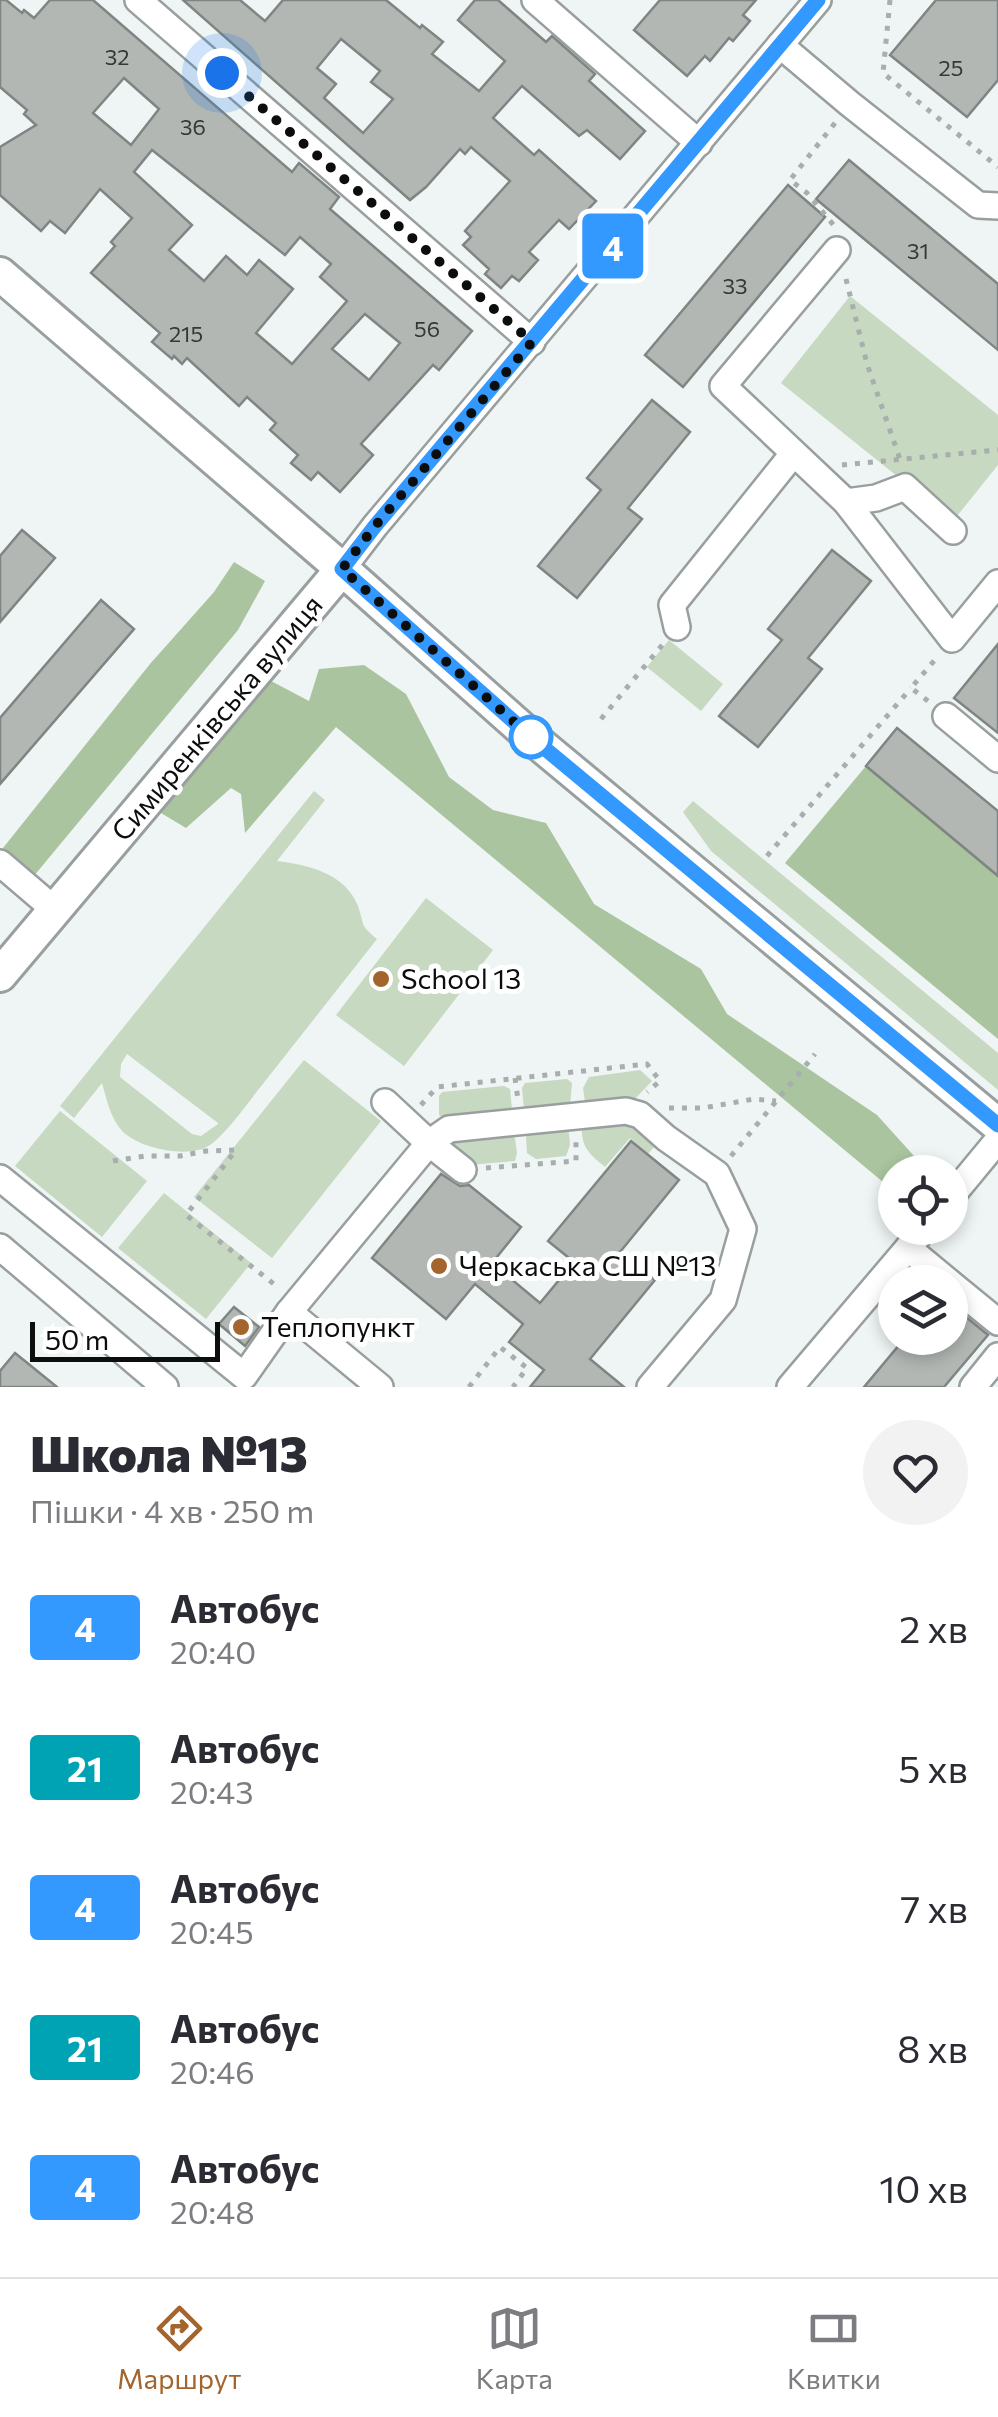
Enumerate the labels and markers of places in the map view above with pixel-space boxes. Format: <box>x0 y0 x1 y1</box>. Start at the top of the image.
unlabelled marker <box>510 716 552 758</box>
place label: School 13 <box>401 961 521 995</box>
marker: School 13 <box>370 968 392 990</box>
place label: Черкаська СШ №13 <box>459 1248 716 1282</box>
marker: Черкаська СШ №13 <box>428 1255 450 1277</box>
place label: Теплопункт <box>261 1309 415 1343</box>
marker: Теплопункт <box>230 1316 252 1338</box>

